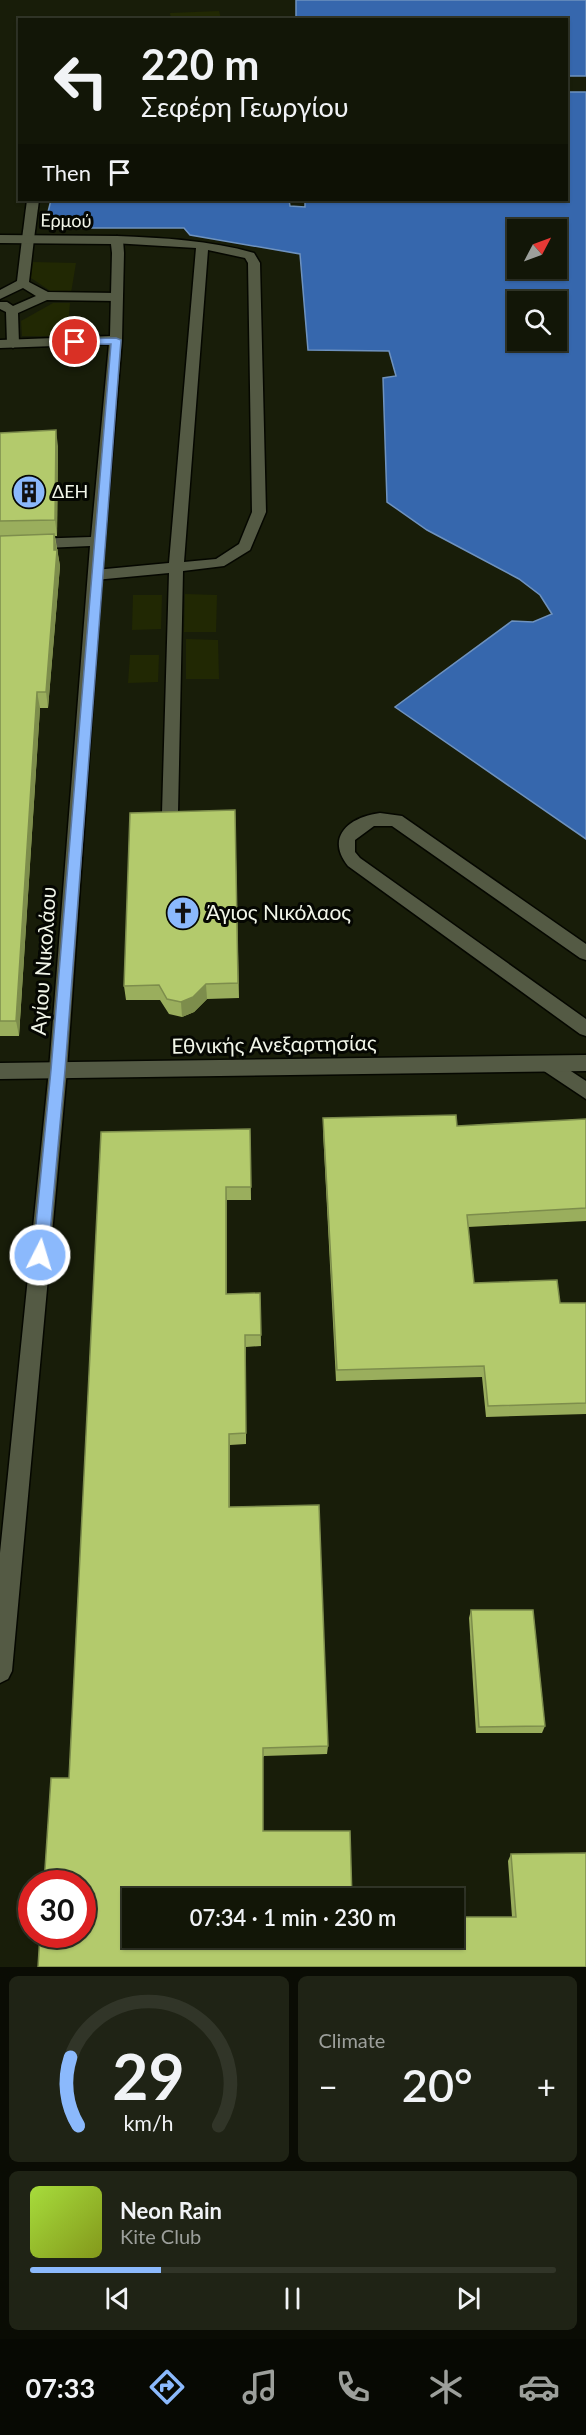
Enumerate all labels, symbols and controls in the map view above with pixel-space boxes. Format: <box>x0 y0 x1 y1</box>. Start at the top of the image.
text: 220 m <box>141 39 259 89</box>
icon: left <box>42 42 120 120</box>
text: Σεφέρη Γεωργίου <box>141 90 349 123</box>
icon: arrive <box>103 156 136 189</box>
text: Then <box>42 159 91 186</box>
street label: Ερμού <box>40 209 92 231</box>
north arrow <box>507 219 567 279</box>
map controls <box>507 219 567 351</box>
button: search <box>507 291 567 351</box>
pin <box>49 316 100 367</box>
icon: arrive <box>58 325 91 358</box>
building icon: ΔΕΗ <box>11 474 47 510</box>
place label: ΔΕΗ <box>52 480 88 502</box>
street label: Αγίου Νικολάου <box>25 886 60 1036</box>
church icon: Άγιος Νικόλαος <box>165 895 201 931</box>
place label: Άγιος Νικόλαος <box>206 899 351 924</box>
street label: Εθνικής Ανεξαρτησίας <box>171 1029 377 1058</box>
position arrow <box>8 1223 72 1287</box>
speed limit sign: 30 <box>18 1870 96 1948</box>
text: 07:34 · 1 min · 230 m <box>190 1904 396 1931</box>
text: Climate <box>319 2028 385 2052</box>
text: 29 <box>113 2038 185 2113</box>
text: 20° <box>402 2058 473 2112</box>
text: − <box>319 2066 338 2106</box>
text: + <box>537 2066 556 2106</box>
text: km/h <box>124 2110 174 2136</box>
text: Neon Rain <box>120 2197 222 2224</box>
text: Kite Club <box>120 2224 201 2248</box>
icon: previous <box>101 2282 134 2315</box>
icon: pause <box>276 2282 309 2315</box>
icon: next <box>452 2282 485 2315</box>
icon: directions <box>146 2366 188 2408</box>
icon: music <box>239 2366 281 2408</box>
icon: phone <box>332 2366 374 2408</box>
icon: climate <box>425 2366 467 2408</box>
icon: car <box>518 2366 560 2408</box>
text: 07:33 <box>26 2371 95 2404</box>

